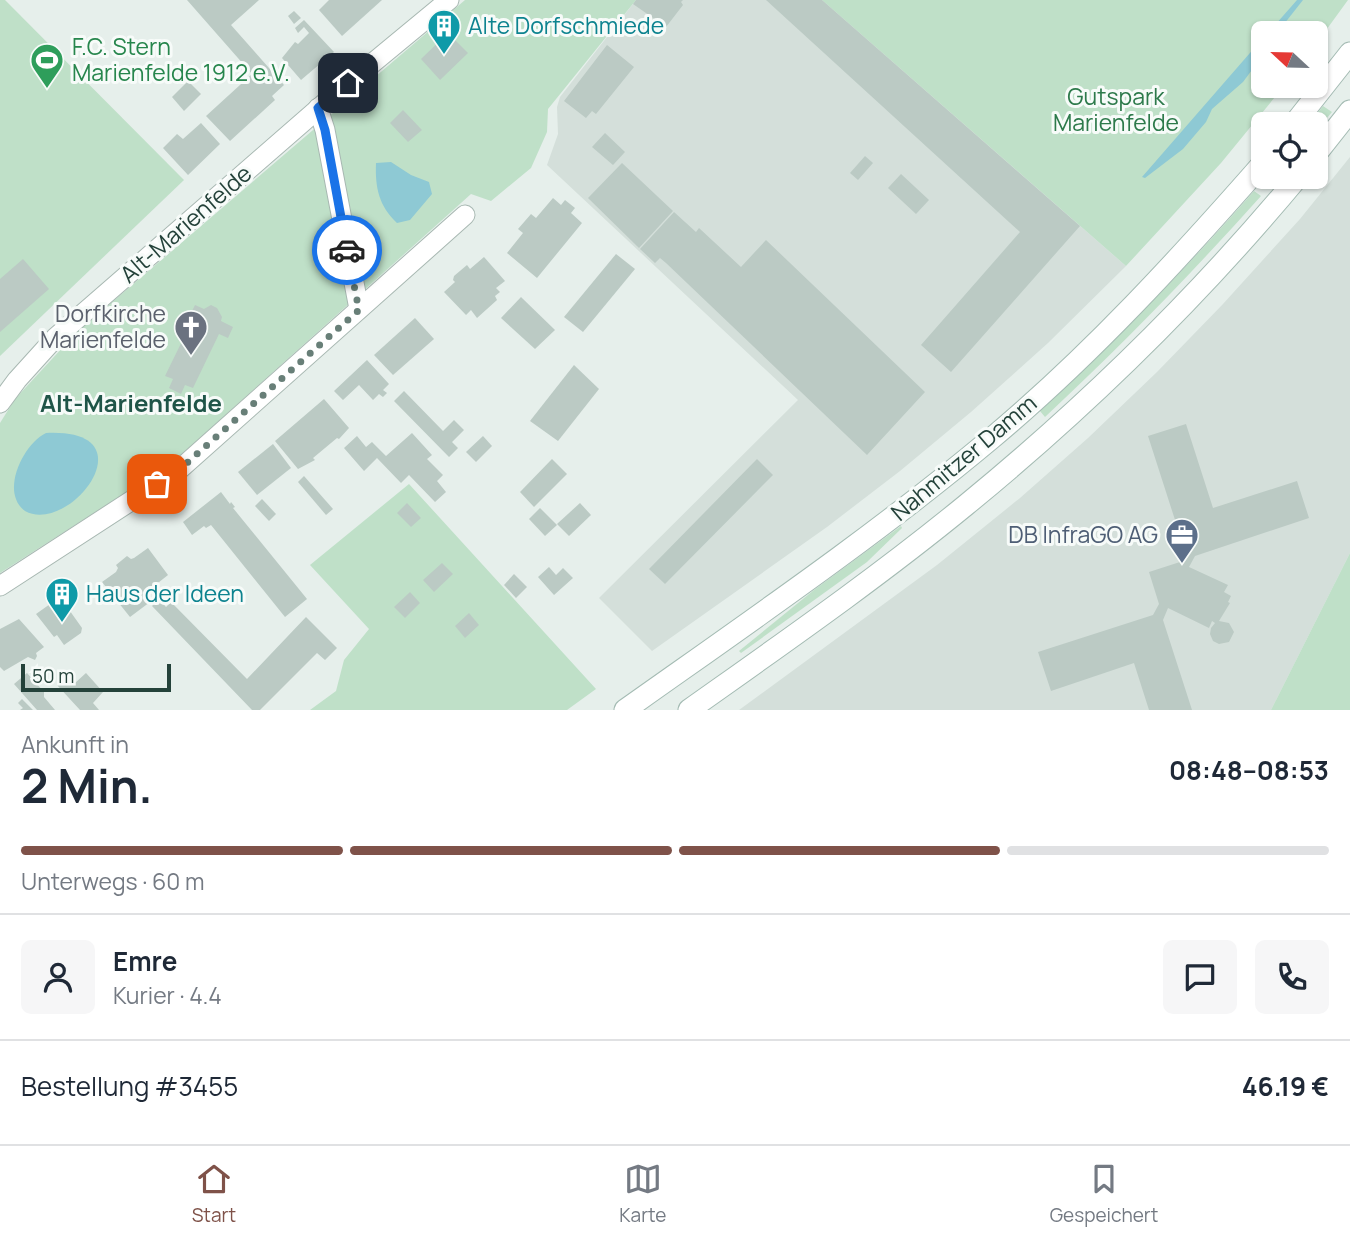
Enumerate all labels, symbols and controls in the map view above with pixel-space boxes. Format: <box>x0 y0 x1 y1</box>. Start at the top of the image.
building icon: Alte Dorfschmiede <box>425 7 463 56</box>
place label: Alte Dorfschmiede <box>468 9 664 41</box>
north arrow <box>1251 21 1328 98</box>
map controls <box>1251 21 1328 189</box>
place label: F.C. Stern Marienfelde 1912 e.V. <box>72 30 290 88</box>
sports icon: F.C. Stern Marienfelde 1912 e.V. <box>28 41 66 90</box>
pin <box>318 53 378 113</box>
icon: home <box>329 64 367 102</box>
park label: Gutspark Marienfelde <box>1053 80 1179 138</box>
button: locate <box>1251 112 1328 189</box>
street label: Alt-Marienfelde <box>113 157 258 289</box>
courier <box>312 215 382 285</box>
icon: car <box>328 231 366 269</box>
place label: Dorfkirche Marienfelde <box>40 297 166 355</box>
church icon: Dorfkirche Marienfelde <box>172 308 210 357</box>
district label: Alt-Marienfelde <box>40 386 222 419</box>
street label: Nahmitzer Damm <box>884 387 1043 528</box>
pin <box>127 454 187 514</box>
icon: bag <box>138 465 176 503</box>
office icon: DB InfraGO AG <box>1163 516 1201 565</box>
place label: DB InfraGO AG <box>1008 518 1158 550</box>
building icon: Haus der Ideen <box>43 575 81 624</box>
place label: Haus der Ideen <box>86 577 244 609</box>
scale bar <box>21 661 172 693</box>
text: 50 m <box>32 663 74 689</box>
text: Ankunft in <box>21 728 129 760</box>
text: 08:48–08:53 <box>1169 752 1329 788</box>
text: 2 Min. <box>21 754 153 817</box>
text: Unterwegs · 60 m <box>21 865 204 897</box>
button: person <box>21 940 95 1014</box>
button: chat <box>1163 940 1237 1014</box>
button: phone <box>1255 940 1329 1014</box>
text: Emre <box>113 943 177 979</box>
text: Kurier · 4.4 <box>113 979 222 1011</box>
text: Bestellung #3455 <box>21 1068 238 1104</box>
text: 46.19 € <box>1242 1068 1329 1104</box>
tab: Start <box>192 1160 236 1228</box>
tab: Karte <box>619 1160 666 1228</box>
tab: Gespeichert <box>1050 1160 1158 1228</box>

